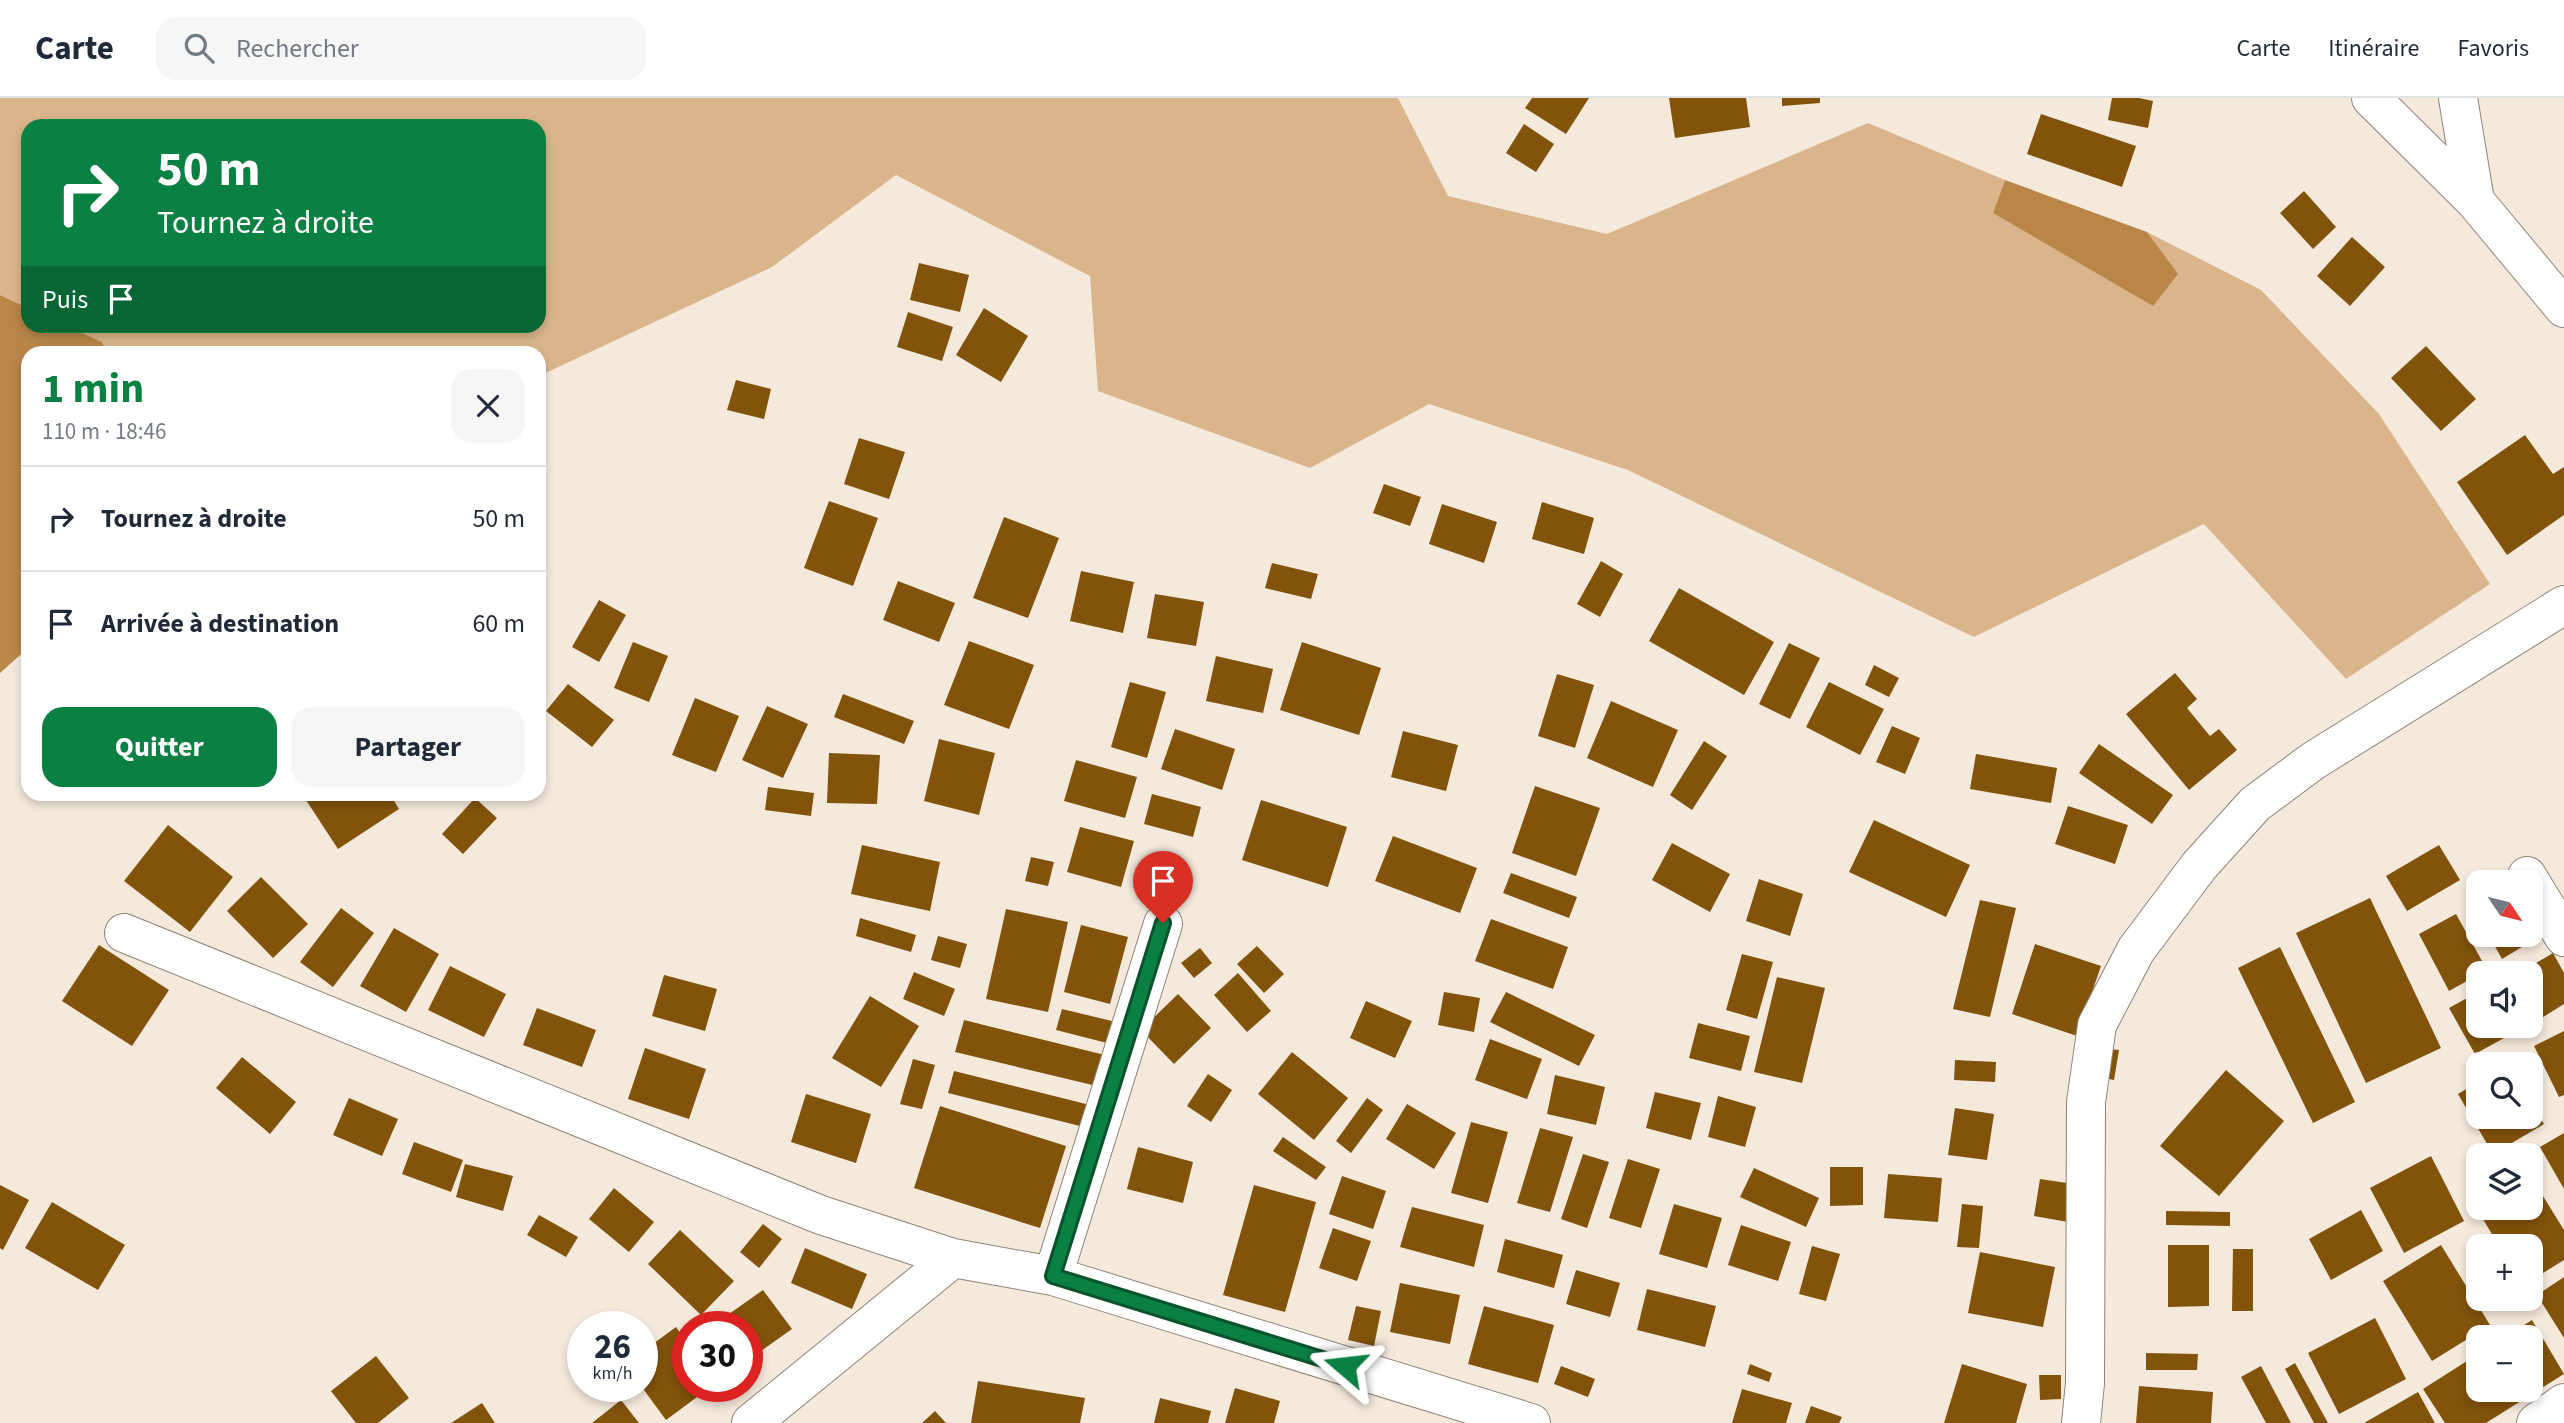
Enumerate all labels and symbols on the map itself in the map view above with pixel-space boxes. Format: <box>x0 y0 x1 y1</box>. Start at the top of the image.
pin <box>1133 851 1193 923</box>
north arrow <box>2466 870 2543 947</box>
speed limit sign: 30 <box>672 1311 763 1402</box>
position arrow <box>1308 1329 1382 1403</box>

